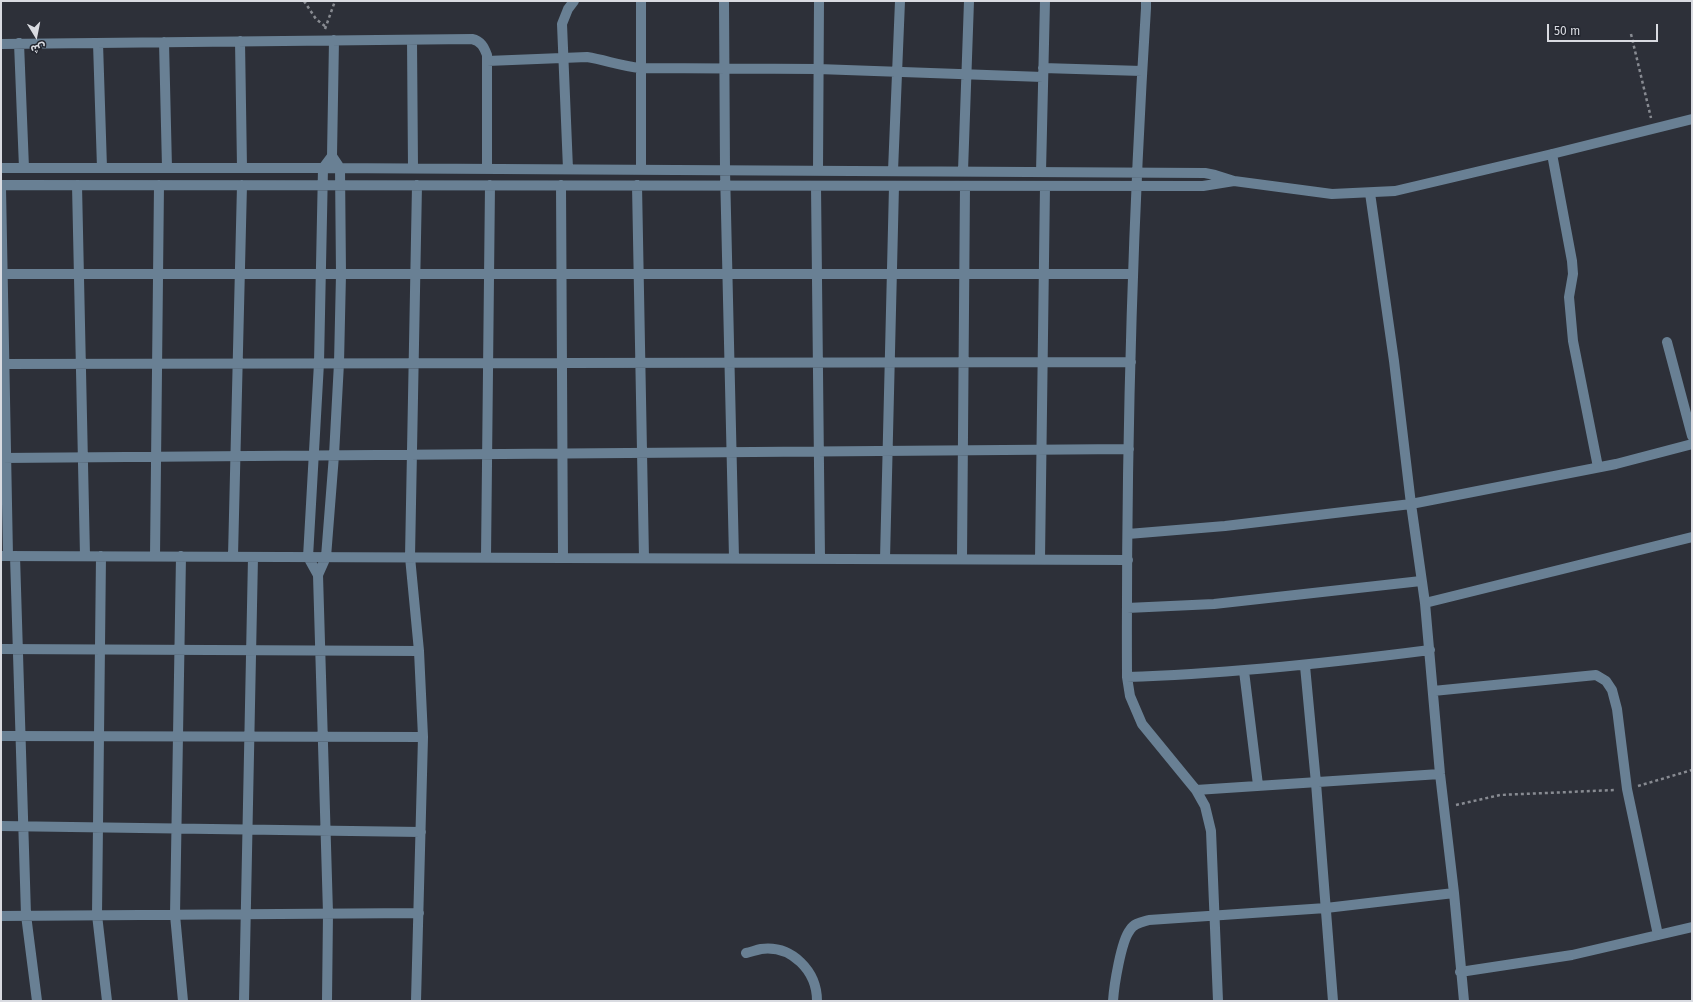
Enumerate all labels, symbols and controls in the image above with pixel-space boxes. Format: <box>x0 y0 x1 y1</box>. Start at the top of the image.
north arrow <box>16 16 56 56</box>
scale bar <box>1549 16 1660 42</box>
text: 50 m <box>1554 24 1580 38</box>
text: ش <box>30 41 47 56</box>

